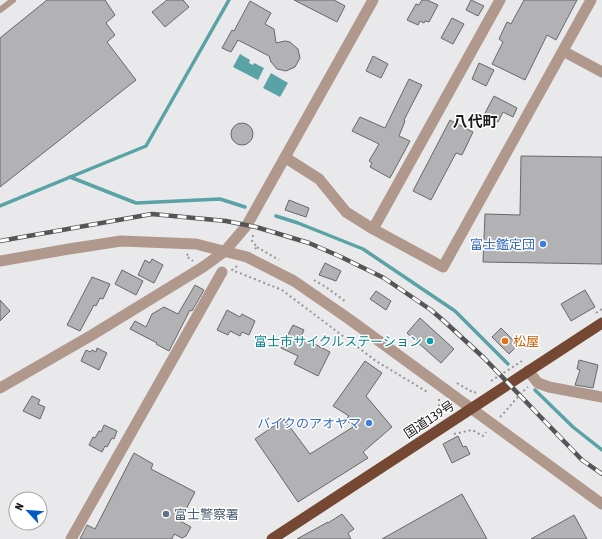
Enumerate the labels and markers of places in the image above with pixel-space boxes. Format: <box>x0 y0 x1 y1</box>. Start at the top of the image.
place label: 富士鑑定団 <box>470 237 535 252</box>
marker: 富士鑑定団 <box>538 239 548 249</box>
place label: 富士市サイクルステーション <box>254 334 422 349</box>
place label: 松屋 <box>513 334 539 349</box>
marker: 富士市サイクルステーション <box>425 336 435 346</box>
marker: 松屋 <box>500 336 510 346</box>
place label: バイクのアオヤマ <box>257 416 361 431</box>
marker: バイクのアオヤマ <box>364 418 374 428</box>
place label: 富士警察署 <box>174 507 239 522</box>
marker: 富士警察署 <box>161 509 171 519</box>

